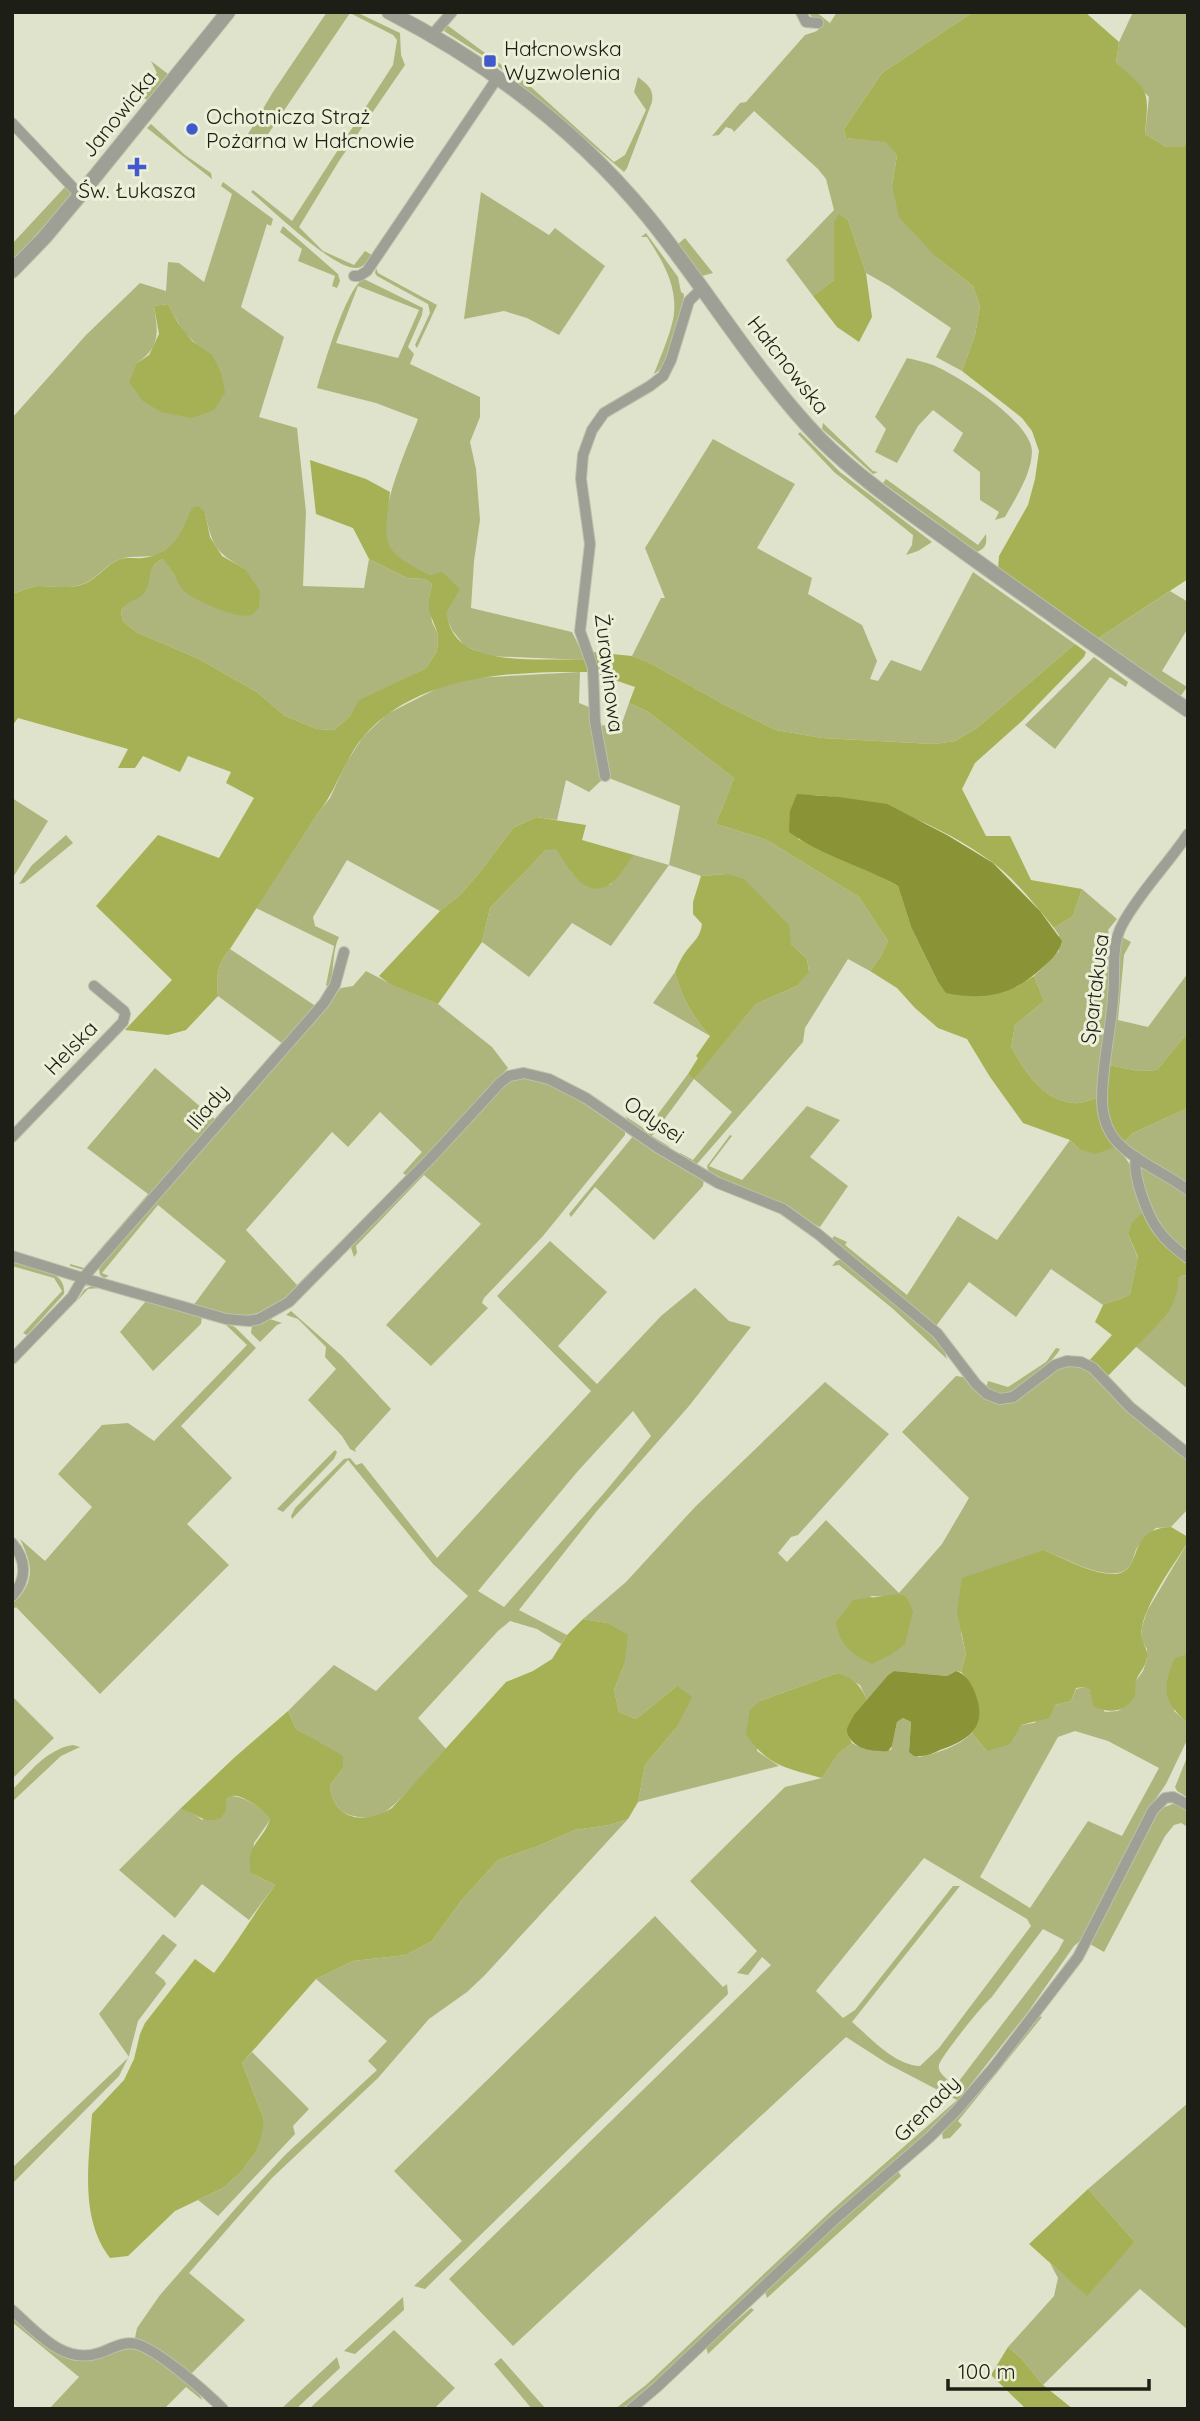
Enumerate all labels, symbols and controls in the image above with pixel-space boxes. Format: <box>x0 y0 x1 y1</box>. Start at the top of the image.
place label: Hałcnowska Wyzwolenia <box>504 35 622 85</box>
marker: Hałcnowska Wyzwolenia <box>482 53 498 69</box>
street label: Janowicka <box>75 65 161 162</box>
place label: Ochotnicza Straż Pożarna w Hałcnowie <box>206 103 415 153</box>
marker: Ochotnicza Straż Pożarna w Hałcnowie <box>184 121 200 137</box>
marker: Św. Łukasza <box>129 159 145 175</box>
place label: Św. Łukasza <box>78 177 196 203</box>
street label: Hałcnowska <box>742 310 835 419</box>
street label: Żurawinowa <box>590 612 630 734</box>
street label: Spartakusa <box>1074 932 1114 1046</box>
street label: Helska <box>38 1015 102 1080</box>
street label: Iliady <box>180 1078 234 1134</box>
street label: Odysei <box>620 1090 690 1149</box>
street label: Grenady <box>888 2070 965 2147</box>
scale bar <box>948 2348 1149 2392</box>
text: 100 m <box>958 2358 1016 2384</box>

